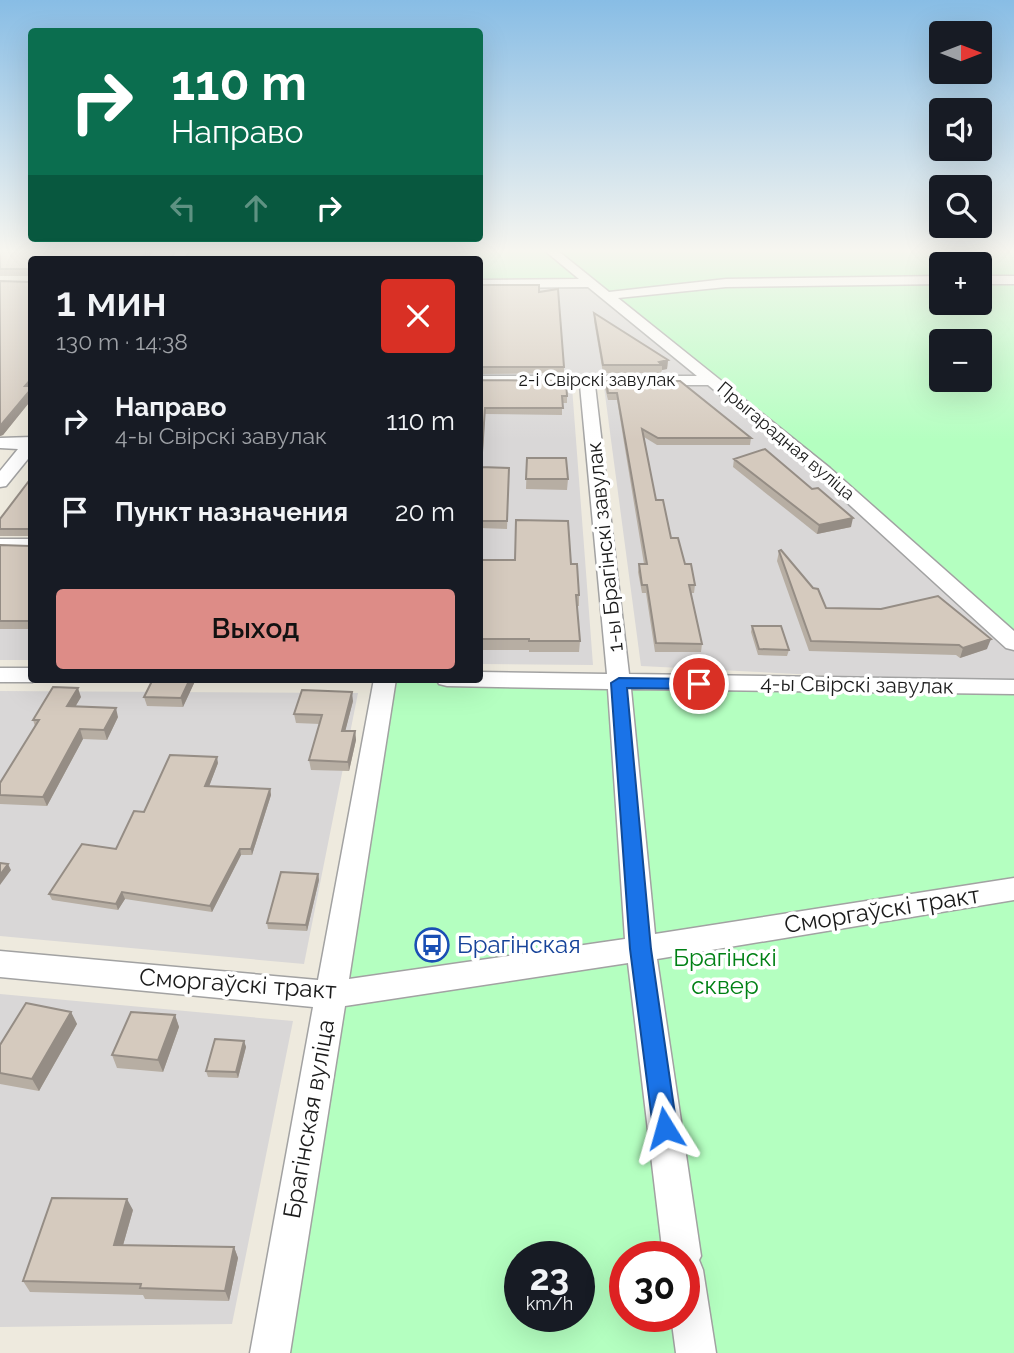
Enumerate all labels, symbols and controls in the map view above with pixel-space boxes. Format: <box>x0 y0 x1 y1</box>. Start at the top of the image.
north arrow <box>929 21 992 84</box>
map controls <box>929 21 992 392</box>
text: 110 m <box>171 54 307 111</box>
icon: right <box>56 56 147 147</box>
button: sound <box>929 98 992 161</box>
text: Направо <box>171 113 303 150</box>
button: search <box>929 175 992 238</box>
icon: left <box>164 189 202 227</box>
icon: ahead <box>237 189 275 227</box>
icon: right <box>310 189 348 227</box>
button: + <box>929 252 992 315</box>
text: 1 мин <box>56 277 167 326</box>
button: close <box>381 279 455 353</box>
text: 130 m · 14:38 <box>56 328 188 355</box>
button: − <box>929 329 992 392</box>
street label: 2-і Свірскі завулак <box>518 369 676 390</box>
street label: Прыгарадная вуліца <box>713 377 859 504</box>
text: Направо <box>115 392 226 422</box>
icon: right <box>56 402 94 440</box>
text: 110 m <box>386 406 455 436</box>
text: 4-ы Свірскі завулак <box>115 422 327 449</box>
street label: 1-ы Брагінскі завулак <box>581 441 628 653</box>
icon: arrive <box>56 493 94 531</box>
text: Пункт назначения <box>115 497 348 527</box>
text: 20 m <box>395 497 455 527</box>
button: Выход <box>56 589 455 669</box>
pin <box>669 654 729 714</box>
icon: arrive <box>680 665 718 703</box>
street label: 4-ы Свірскі завулак <box>760 670 954 699</box>
street label: Сморгаўскі тракт <box>782 880 982 939</box>
bus stop icon: Брагінская <box>413 926 451 964</box>
place label: Брагінская <box>457 930 581 959</box>
park label: Брагінскі сквер <box>673 943 777 1000</box>
street label: Сморгаўскі тракт <box>138 962 338 1005</box>
street label: Брагінская вуліца <box>277 1017 340 1221</box>
position arrow <box>628 1091 702 1165</box>
speed limit sign: 30 <box>609 1241 700 1332</box>
text: 23 <box>530 1257 569 1298</box>
text: km/h <box>526 1293 573 1314</box>

